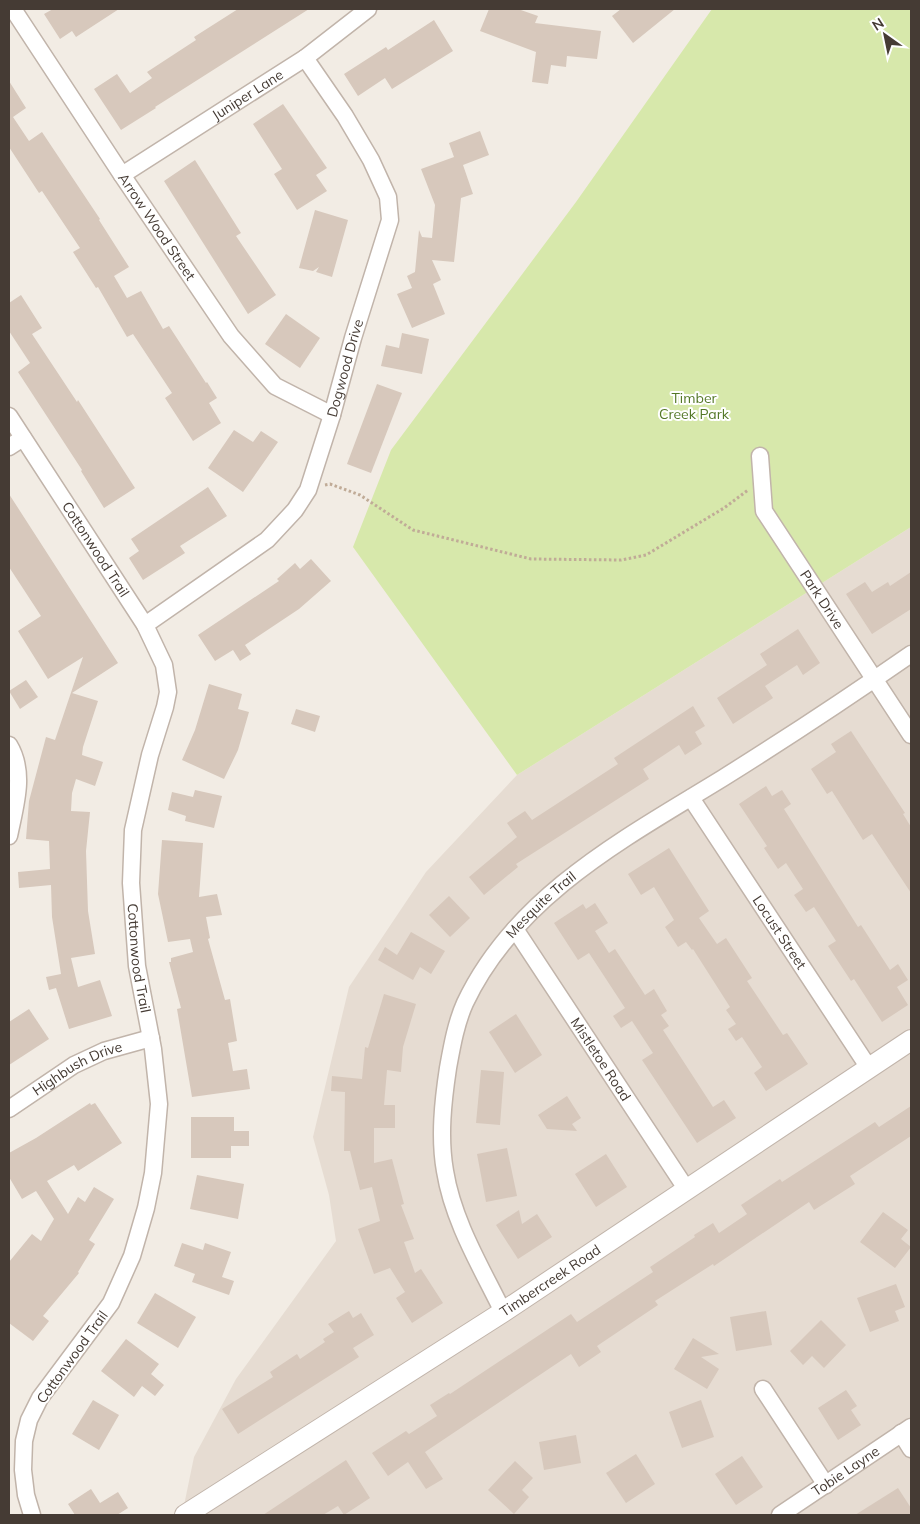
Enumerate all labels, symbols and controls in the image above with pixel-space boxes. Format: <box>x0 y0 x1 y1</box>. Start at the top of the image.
north arrow <box>860 10 910 60</box>
text: N <box>869 14 887 35</box>
street label: Juniper Lane <box>209 65 286 124</box>
street label: Arrow Wood Street <box>114 170 200 284</box>
street label: Dogwood Drive <box>323 317 367 419</box>
park label: Timber Creek Park <box>659 389 730 423</box>
street label: Cottonwood Trail <box>58 498 133 600</box>
street label: Park Drive <box>796 567 848 632</box>
street label: Mesquite Trail <box>502 867 580 942</box>
street label: Locust Street <box>749 892 811 973</box>
street label: Cottonwood Trail <box>123 903 155 1014</box>
street label: Mistletoe Road <box>567 1014 635 1105</box>
street label: Highbush Drive <box>29 1037 124 1100</box>
street label: Timbercreek Road <box>496 1240 604 1321</box>
street label: Cottonwood Trail <box>32 1307 112 1407</box>
street label: Tobie Layne <box>808 1442 883 1500</box>

